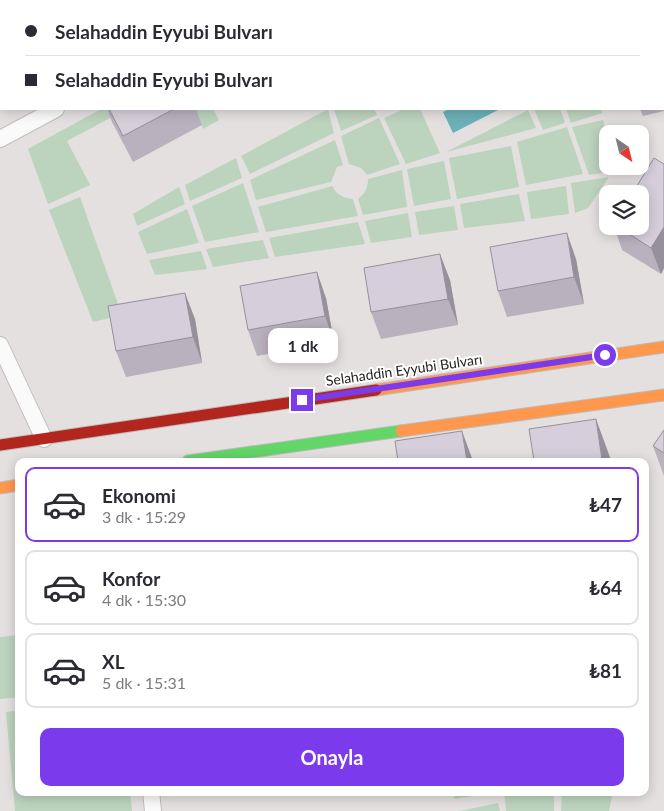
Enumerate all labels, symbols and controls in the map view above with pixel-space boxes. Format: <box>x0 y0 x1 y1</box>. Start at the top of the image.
text: Selahaddin Eyyubi Bulvarı <box>55 20 273 43</box>
text: Selahaddin Eyyubi Bulvarı <box>55 68 273 91</box>
north arrow <box>599 125 649 175</box>
map controls <box>599 125 649 235</box>
button: layers <box>599 185 649 235</box>
callout: 1 dk <box>267 328 337 362</box>
text: 1 dk <box>288 336 318 355</box>
route start <box>594 344 616 366</box>
street label: Selahaddin Eyyubi Bulvarı <box>325 350 483 389</box>
route end <box>291 389 313 411</box>
icon: car <box>42 482 87 527</box>
text: Ekonomi <box>102 484 176 507</box>
text: ₺47 <box>589 493 622 516</box>
text: 3 dk · 15:29 <box>102 507 186 526</box>
icon: car <box>42 565 87 610</box>
text: Konfor <box>102 567 160 590</box>
text: ₺64 <box>589 576 622 599</box>
text: 4 dk · 15:30 <box>102 590 186 609</box>
icon: car <box>42 648 87 693</box>
text: XL <box>102 650 125 673</box>
text: ₺81 <box>589 659 622 682</box>
text: 5 dk · 15:31 <box>102 673 186 692</box>
button: Onayla <box>40 728 624 786</box>

